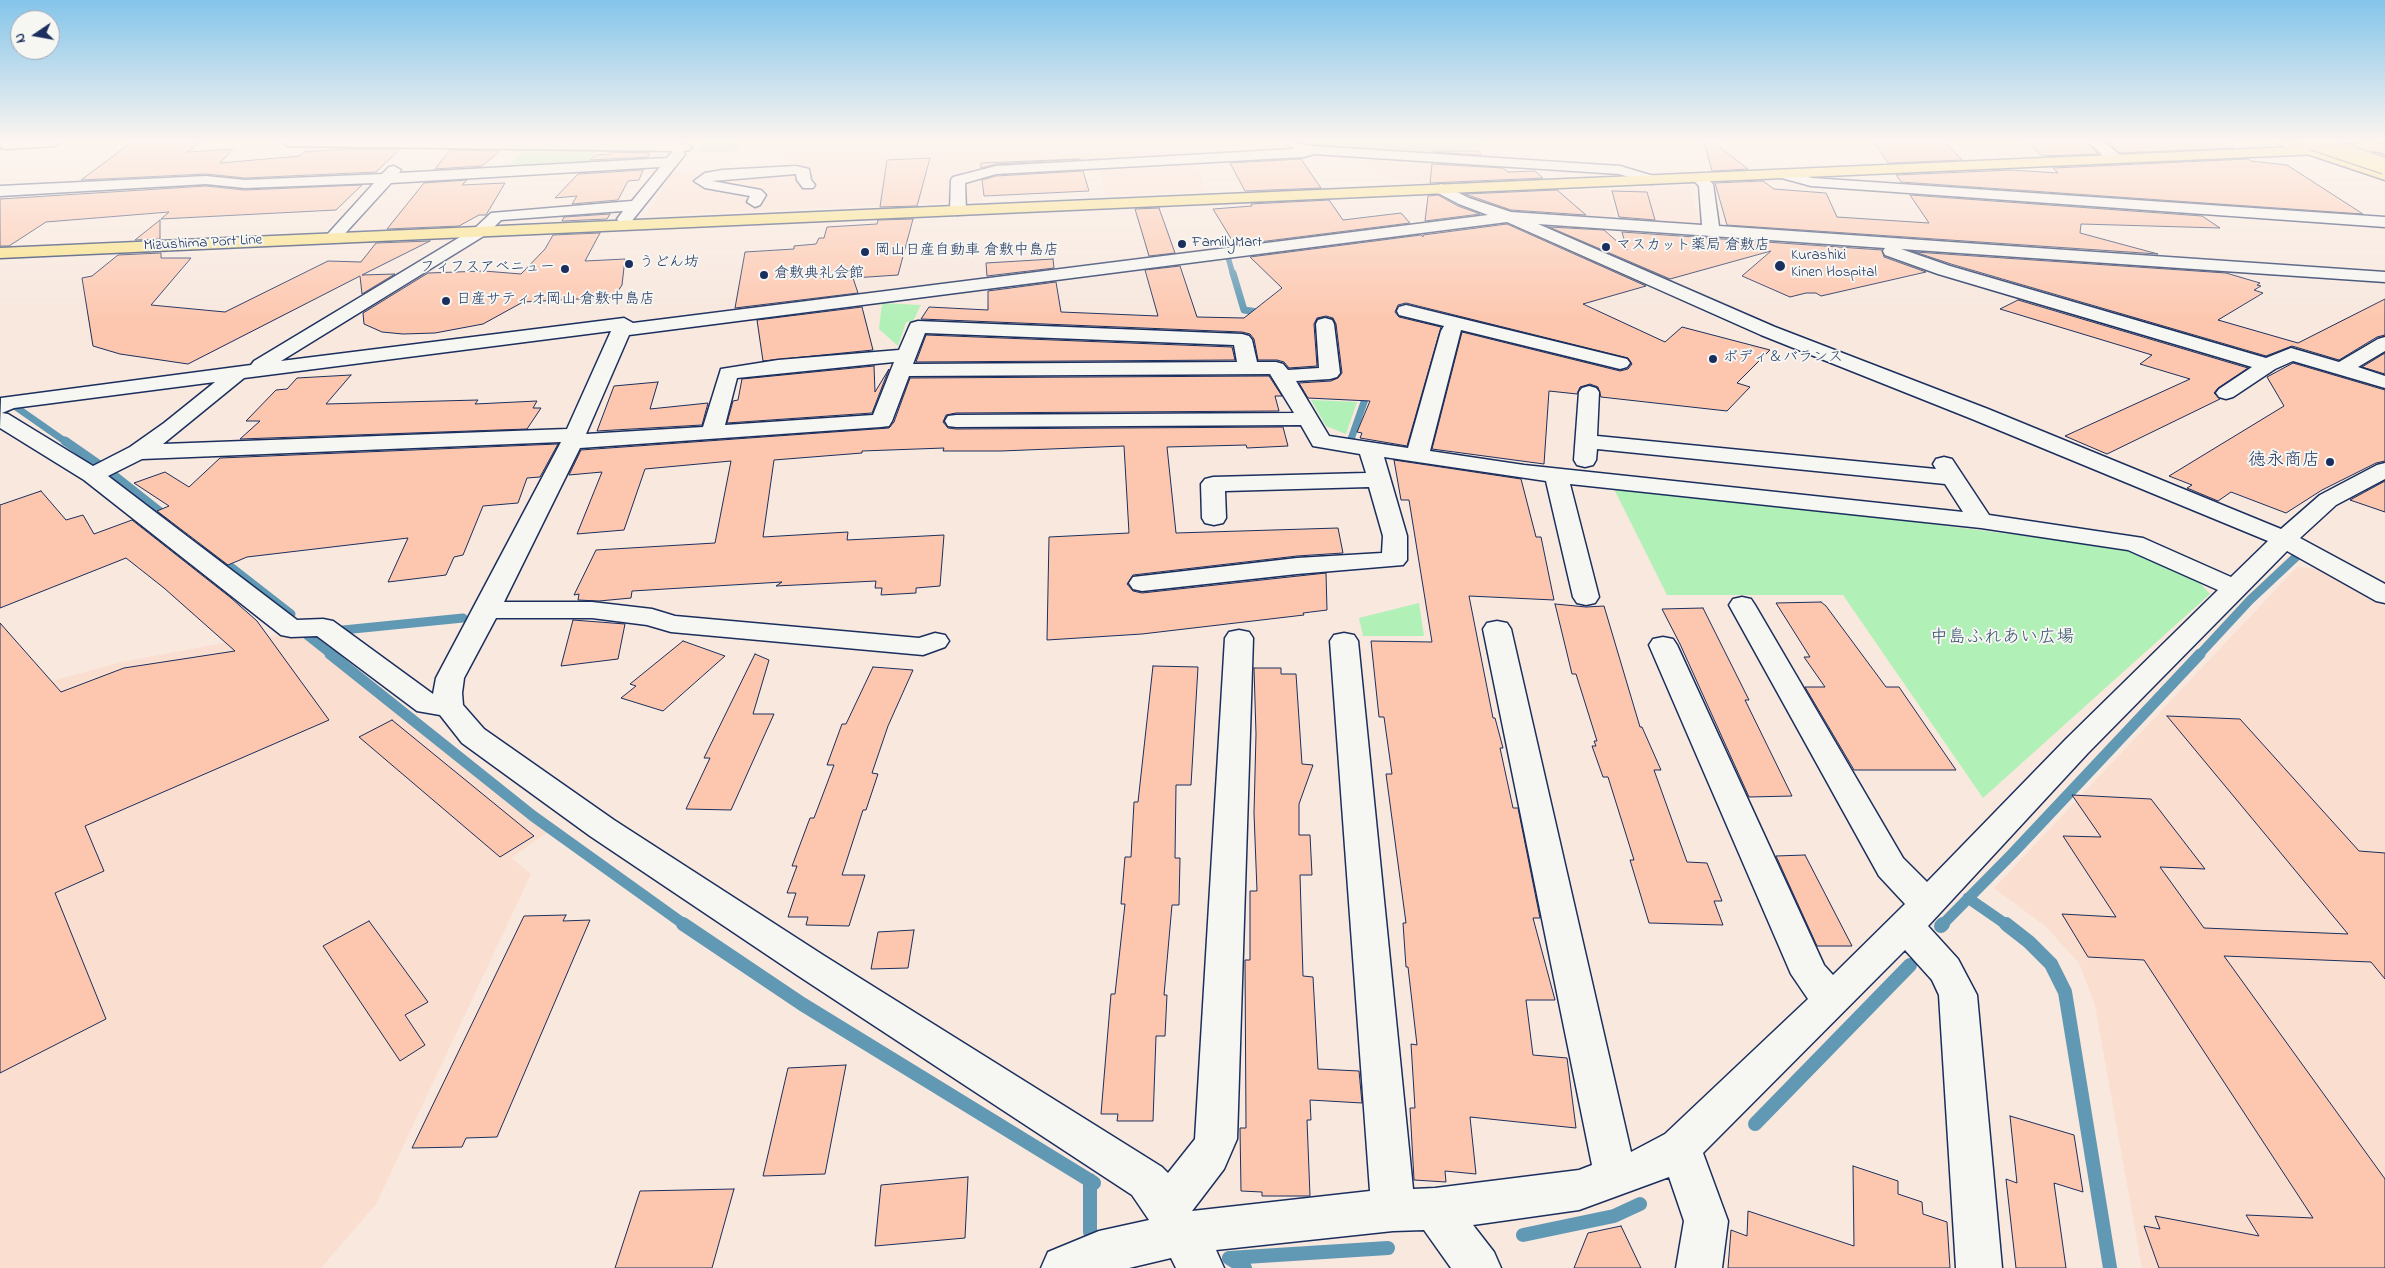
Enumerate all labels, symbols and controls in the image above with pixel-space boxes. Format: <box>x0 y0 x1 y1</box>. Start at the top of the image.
north arrow <box>10 10 60 60</box>
text: N <box>10 31 32 45</box>
street label: Mizushima Port Line <box>143 232 263 256</box>
place label: FamilyMart <box>1192 235 1262 253</box>
marker: FamilyMart <box>1176 238 1188 250</box>
place label: マスカット薬局 倉敷店 <box>1616 238 1770 256</box>
marker: マスカット薬局 倉敷店 <box>1600 241 1612 253</box>
place label: 岡山日産自動車 倉敷中島店 <box>875 243 1059 261</box>
marker: 岡山日産自動車 倉敷中島店 <box>859 246 871 258</box>
place label: Kurashiki Kinen Hospital <box>1791 248 1877 283</box>
place label: うどん坊 <box>639 255 699 273</box>
marker: うどん坊 <box>623 258 635 270</box>
marker: Kurashiki Kinen Hospital <box>1773 259 1787 273</box>
place label: フィフスアベニュー <box>420 260 555 278</box>
marker: フィフスアベニュー <box>559 263 571 275</box>
place label: 倉敷典礼会館 <box>774 266 864 284</box>
marker: 倉敷典礼会館 <box>758 269 770 281</box>
place label: 日産サティオ岡山 倉敷中島店 <box>456 292 655 310</box>
marker: 日産サティオ岡山 倉敷中島店 <box>440 295 452 307</box>
place label: ボディ＆バランス <box>1723 350 1843 368</box>
marker: ボディ＆バランス <box>1707 353 1719 365</box>
place label: 徳永商店 <box>2248 451 2320 473</box>
marker: 徳永商店 <box>2324 456 2336 468</box>
park label: 中島ふれあい広場 <box>1930 628 2074 650</box>

